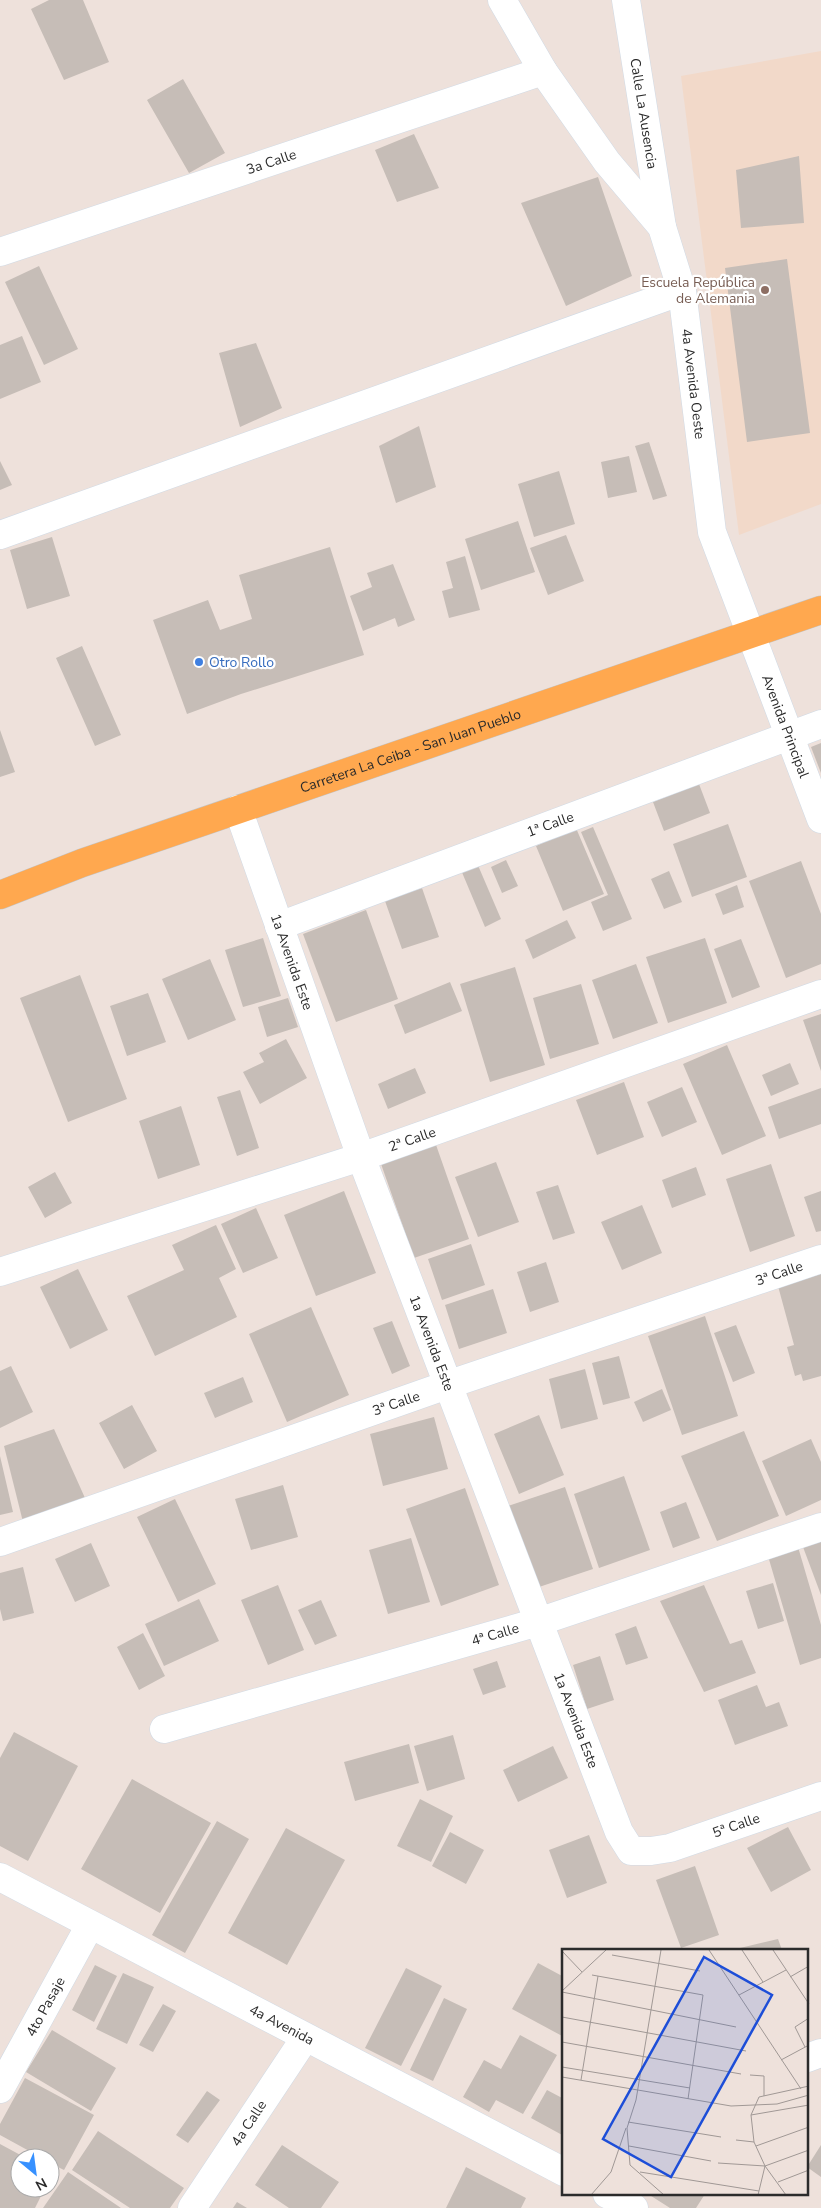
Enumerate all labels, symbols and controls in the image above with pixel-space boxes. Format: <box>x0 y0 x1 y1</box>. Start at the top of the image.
street label: Calle La Ausencia <box>625 57 662 170</box>
street label: 3a Calle <box>244 145 299 179</box>
place label: Escuela República de Alemania <box>641 273 755 308</box>
marker: Escuela República de Alemania <box>759 284 771 296</box>
street label: 4a Avenida Oeste <box>677 327 709 440</box>
place label: Otro Rollo <box>209 653 274 672</box>
marker: Otro Rollo <box>193 656 205 668</box>
street label: Avenida Principal <box>757 672 814 782</box>
street label: Carretera La Ceiba - San Juan Pueblo <box>297 704 524 798</box>
street label: 1ª Calle <box>524 807 576 842</box>
street label: 1a Avenida Este <box>266 911 317 1013</box>
street label: 2ª Calle <box>386 1123 438 1156</box>
street label: 3ª Calle <box>753 1257 805 1290</box>
street label: 1a Avenida Este <box>405 1292 459 1394</box>
street label: 3ª Calle <box>370 1387 422 1420</box>
street label: 4ª Calle <box>469 1619 521 1650</box>
street label: 1a Avenida Este <box>549 1670 603 1771</box>
street label: 5ª Calle <box>710 1809 762 1842</box>
inset map <box>562 1949 808 2196</box>
street label: 4to Pasaje <box>22 1974 70 2040</box>
street label: 4a Avenida <box>246 2000 317 2050</box>
street label: 4a Calle <box>227 2097 271 2150</box>
north arrow <box>10 2148 60 2198</box>
text: N <box>32 2173 50 2195</box>

